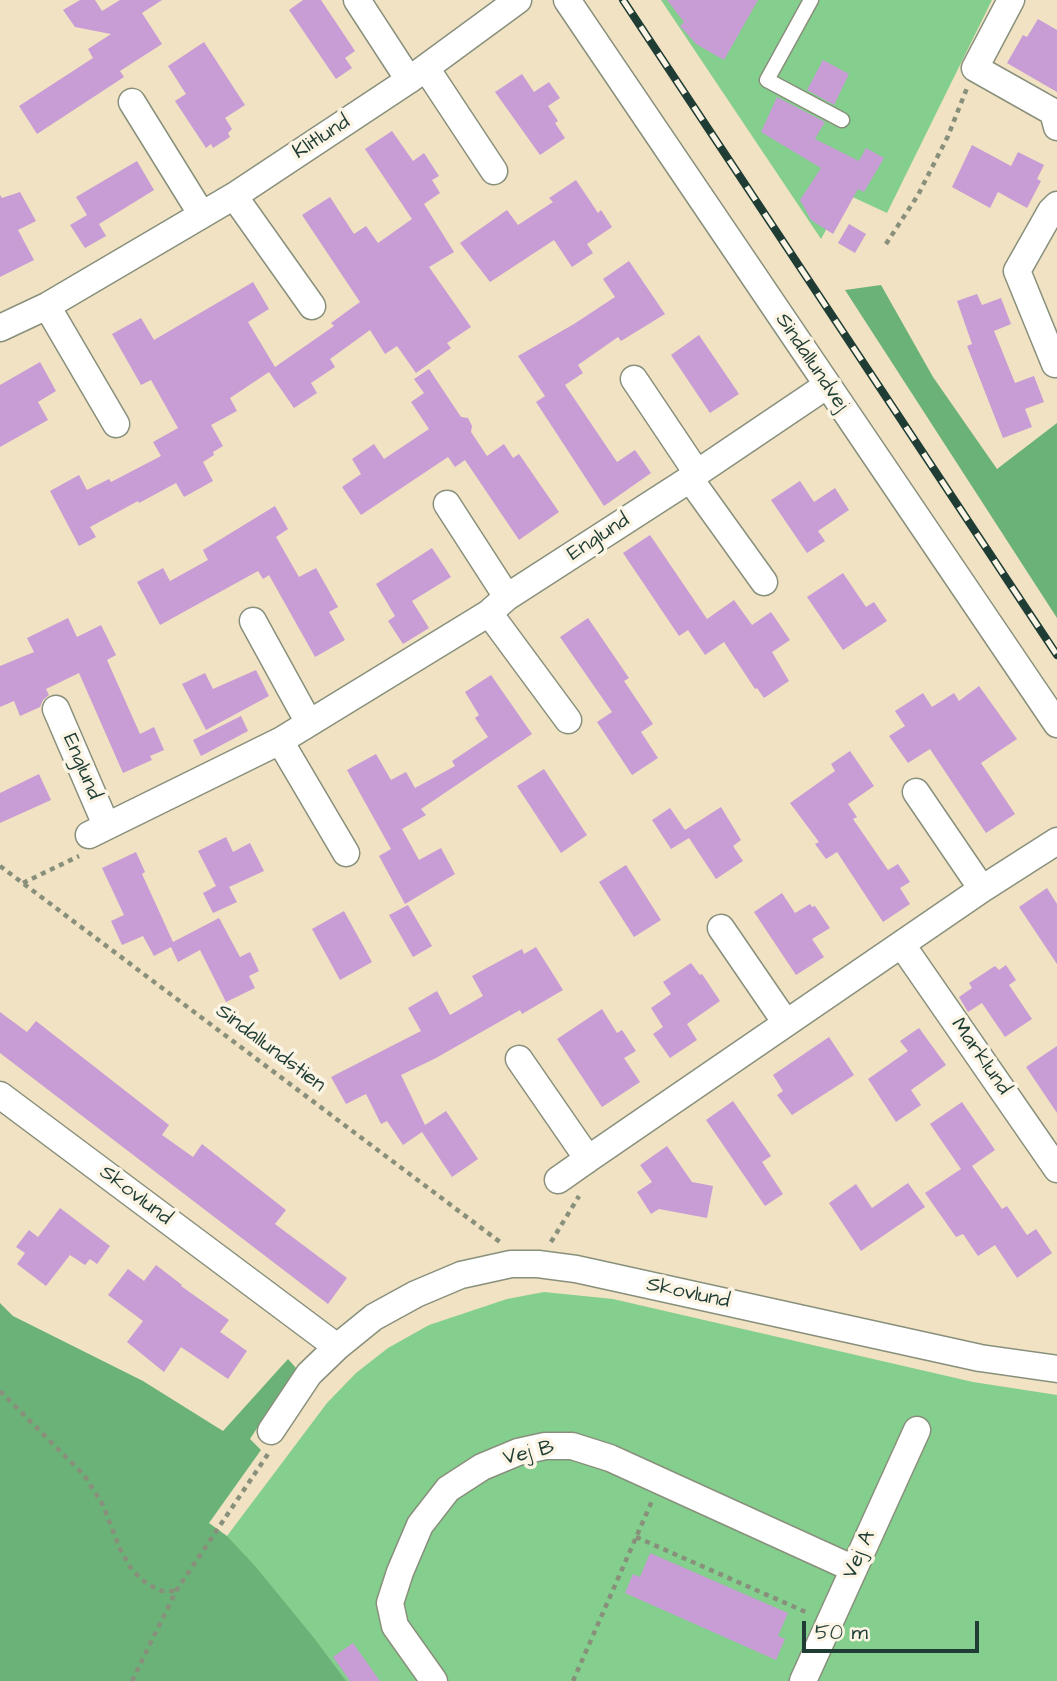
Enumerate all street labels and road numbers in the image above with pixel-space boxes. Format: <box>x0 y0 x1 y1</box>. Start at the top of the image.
street label: Klitlund <box>289 110 355 166</box>
street label: Sindallundvej <box>769 309 853 417</box>
street label: Englund <box>563 509 635 567</box>
street label: Englund <box>56 730 106 804</box>
street label: Sindallundstien <box>210 999 330 1099</box>
street label: Marklund <box>945 1014 1015 1100</box>
street label: Skovlund <box>94 1161 176 1231</box>
street label: Skovlund <box>644 1273 732 1315</box>
street label: Vej B <box>501 1436 557 1472</box>
street label: Vej A <box>838 1527 882 1583</box>

